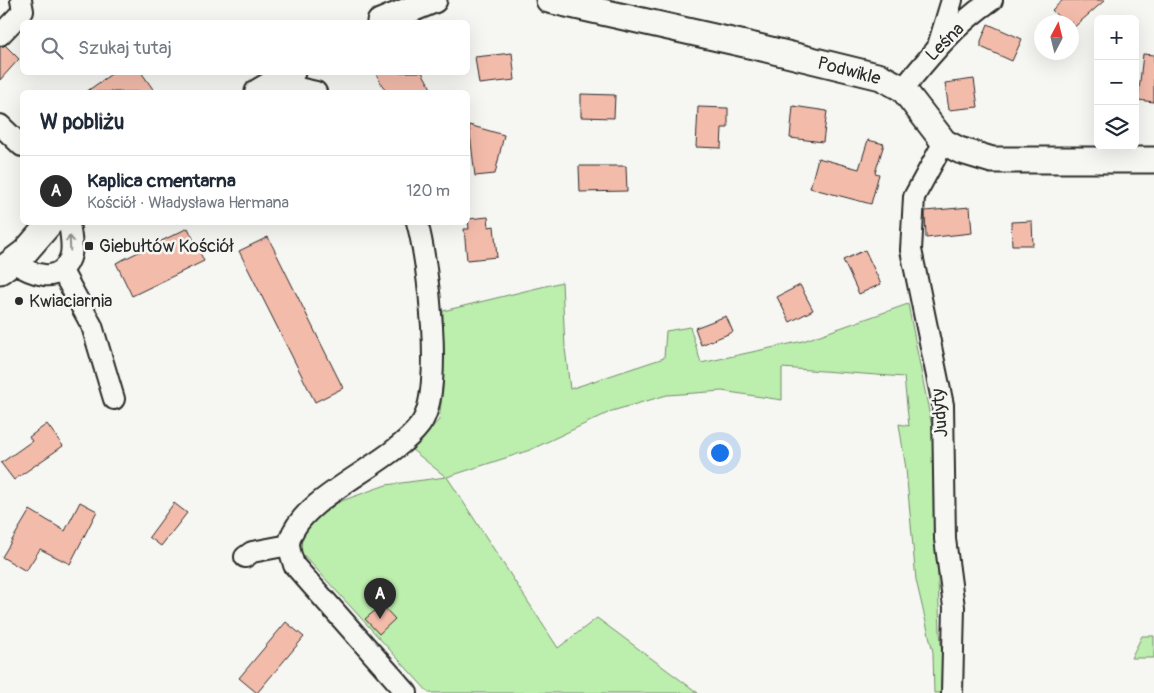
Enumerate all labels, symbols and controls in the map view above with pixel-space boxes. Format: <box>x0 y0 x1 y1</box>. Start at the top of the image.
north arrow <box>1034 15 1079 60</box>
map controls <box>1094 15 1139 150</box>
button: + <box>1094 15 1139 60</box>
street label: Leśna <box>921 18 969 66</box>
search box <box>20 20 470 75</box>
icon: search <box>38 34 66 62</box>
text: Szukaj tutaj <box>78 36 172 60</box>
street label: Podwikle <box>815 52 883 90</box>
button: − <box>1094 60 1139 105</box>
button: layers <box>1094 105 1139 150</box>
text: W pobliżu <box>40 109 124 136</box>
text: Kaplica cmentarna <box>87 169 236 193</box>
text: A <box>51 181 61 201</box>
text: 120 m <box>406 181 450 201</box>
text: Kościół · Władysława Hermana <box>87 193 289 213</box>
one-way arrow <box>66 235 75 251</box>
place label: Giebułtów Kościół <box>99 235 234 258</box>
marker: Giebułtów Kościół <box>83 240 95 252</box>
place label: Kwiaciarnia <box>29 290 112 313</box>
marker: Kwiaciarnia <box>13 295 25 307</box>
street label: Judyty <box>926 387 954 438</box>
your location <box>707 440 733 466</box>
pin: A <box>364 578 396 619</box>

